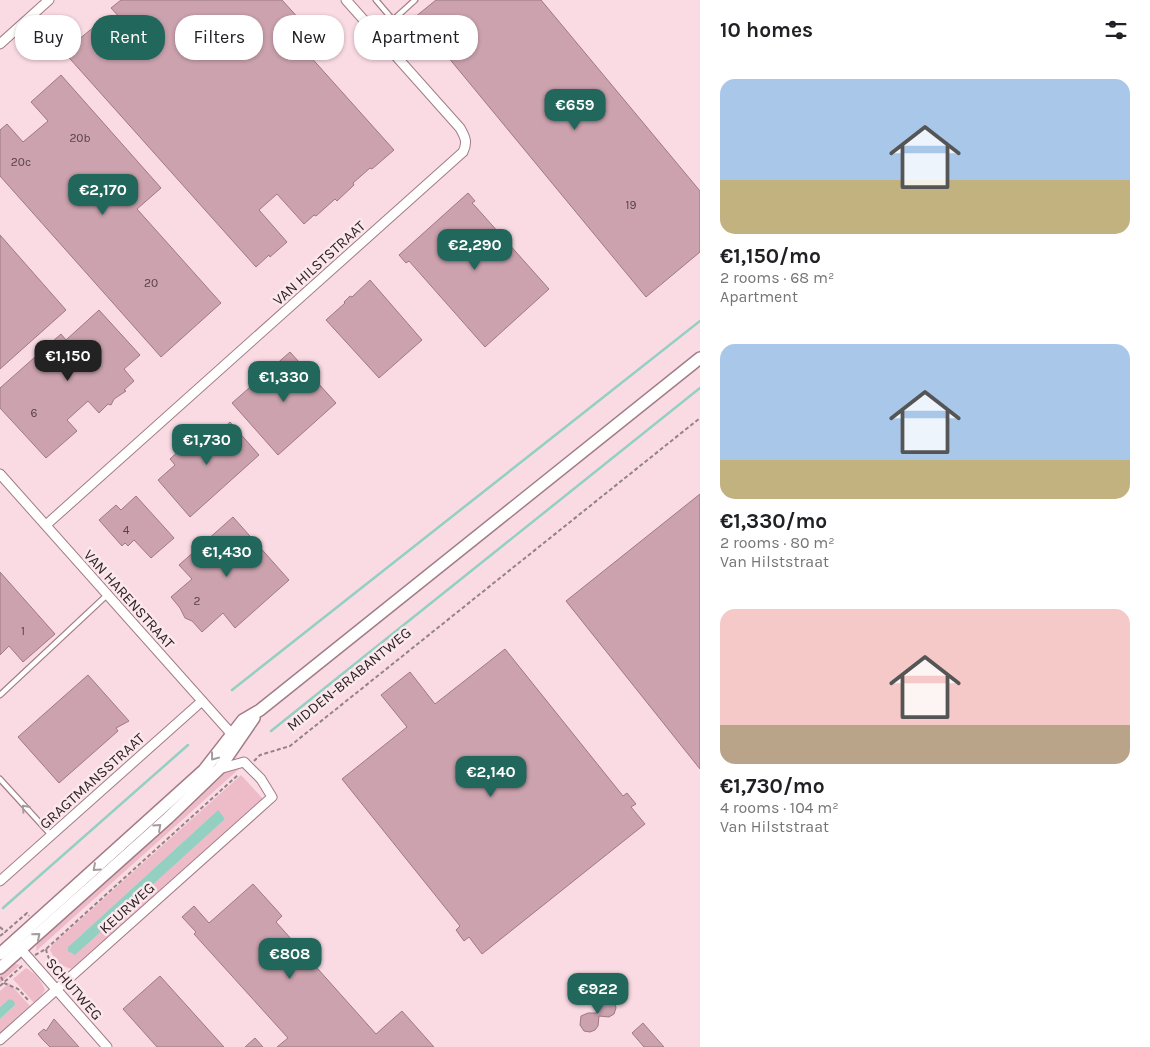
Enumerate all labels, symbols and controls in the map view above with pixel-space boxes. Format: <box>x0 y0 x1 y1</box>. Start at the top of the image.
chip: Buy <box>15 15 81 60</box>
chip: Rent <box>91 15 165 60</box>
chip: Filters <box>175 15 263 60</box>
chip: New <box>273 15 344 60</box>
chip: Apartment <box>354 15 478 60</box>
icon: filters <box>1102 16 1130 44</box>
text: 10 homes <box>720 18 813 42</box>
pin: €659 <box>545 88 605 131</box>
text: €659 <box>556 95 594 114</box>
icon: home <box>880 112 970 202</box>
house number: 20b <box>69 131 91 145</box>
house number: 20c <box>11 155 31 169</box>
pin: €2,170 <box>62 174 144 216</box>
text: €2,170 <box>79 180 127 199</box>
house number: 19 <box>626 198 636 212</box>
street label: VAN HILSTSTRAAT <box>269 216 369 309</box>
pin: €2,290 <box>434 228 516 271</box>
text: €2,290 <box>448 235 502 254</box>
text: €1,150/mo <box>720 244 821 268</box>
text: 2 rooms · 68 m² <box>720 268 834 287</box>
house number: 20 <box>144 276 158 290</box>
text: Apartment <box>720 287 798 306</box>
pin: €1,150 <box>27 340 109 382</box>
text: €1,150 <box>45 346 91 365</box>
pin: €1,330 <box>243 360 325 403</box>
text: €1,330 <box>259 367 309 386</box>
icon: home <box>880 377 970 467</box>
house number: 6 <box>31 406 38 420</box>
pin: €1,730 <box>166 424 248 466</box>
text: €1,730 <box>183 430 231 449</box>
text: €1,330/mo <box>720 509 827 533</box>
house number: 4 <box>123 523 130 537</box>
text: 2 rooms · 80 m² <box>720 533 835 552</box>
pin: €1,430 <box>186 536 268 578</box>
text: €1,430 <box>202 542 252 561</box>
street label: VAN HARENSTRAAT <box>80 546 178 653</box>
text: Van Hilststraat <box>720 552 829 571</box>
house number: 2 <box>194 594 201 608</box>
street label: MIDDEN-BRABANTWEG <box>283 623 415 735</box>
house number: 1 <box>21 624 25 638</box>
icon: home <box>880 642 970 732</box>
street label: GRAGTMANSSTRAAT <box>36 729 149 833</box>
one-way arrow <box>212 751 220 760</box>
pin: €2,140 <box>450 756 532 798</box>
text: €2,140 <box>466 762 516 781</box>
text: €1,730/mo <box>720 774 825 798</box>
text: 4 rooms · 104 m² <box>720 798 839 817</box>
one-way arrow <box>22 804 31 813</box>
text: Van Hilststraat <box>720 817 829 836</box>
one-way arrow <box>152 824 161 833</box>
one-way arrow <box>92 862 101 871</box>
street label: KEURWEG <box>96 879 158 937</box>
one-way arrow <box>31 932 40 941</box>
pin: €808 <box>260 938 320 980</box>
text: €808 <box>270 944 310 963</box>
street label: SCHUTWEG <box>42 954 106 1024</box>
pin: €922 <box>568 972 628 1015</box>
text: €922 <box>578 979 618 998</box>

